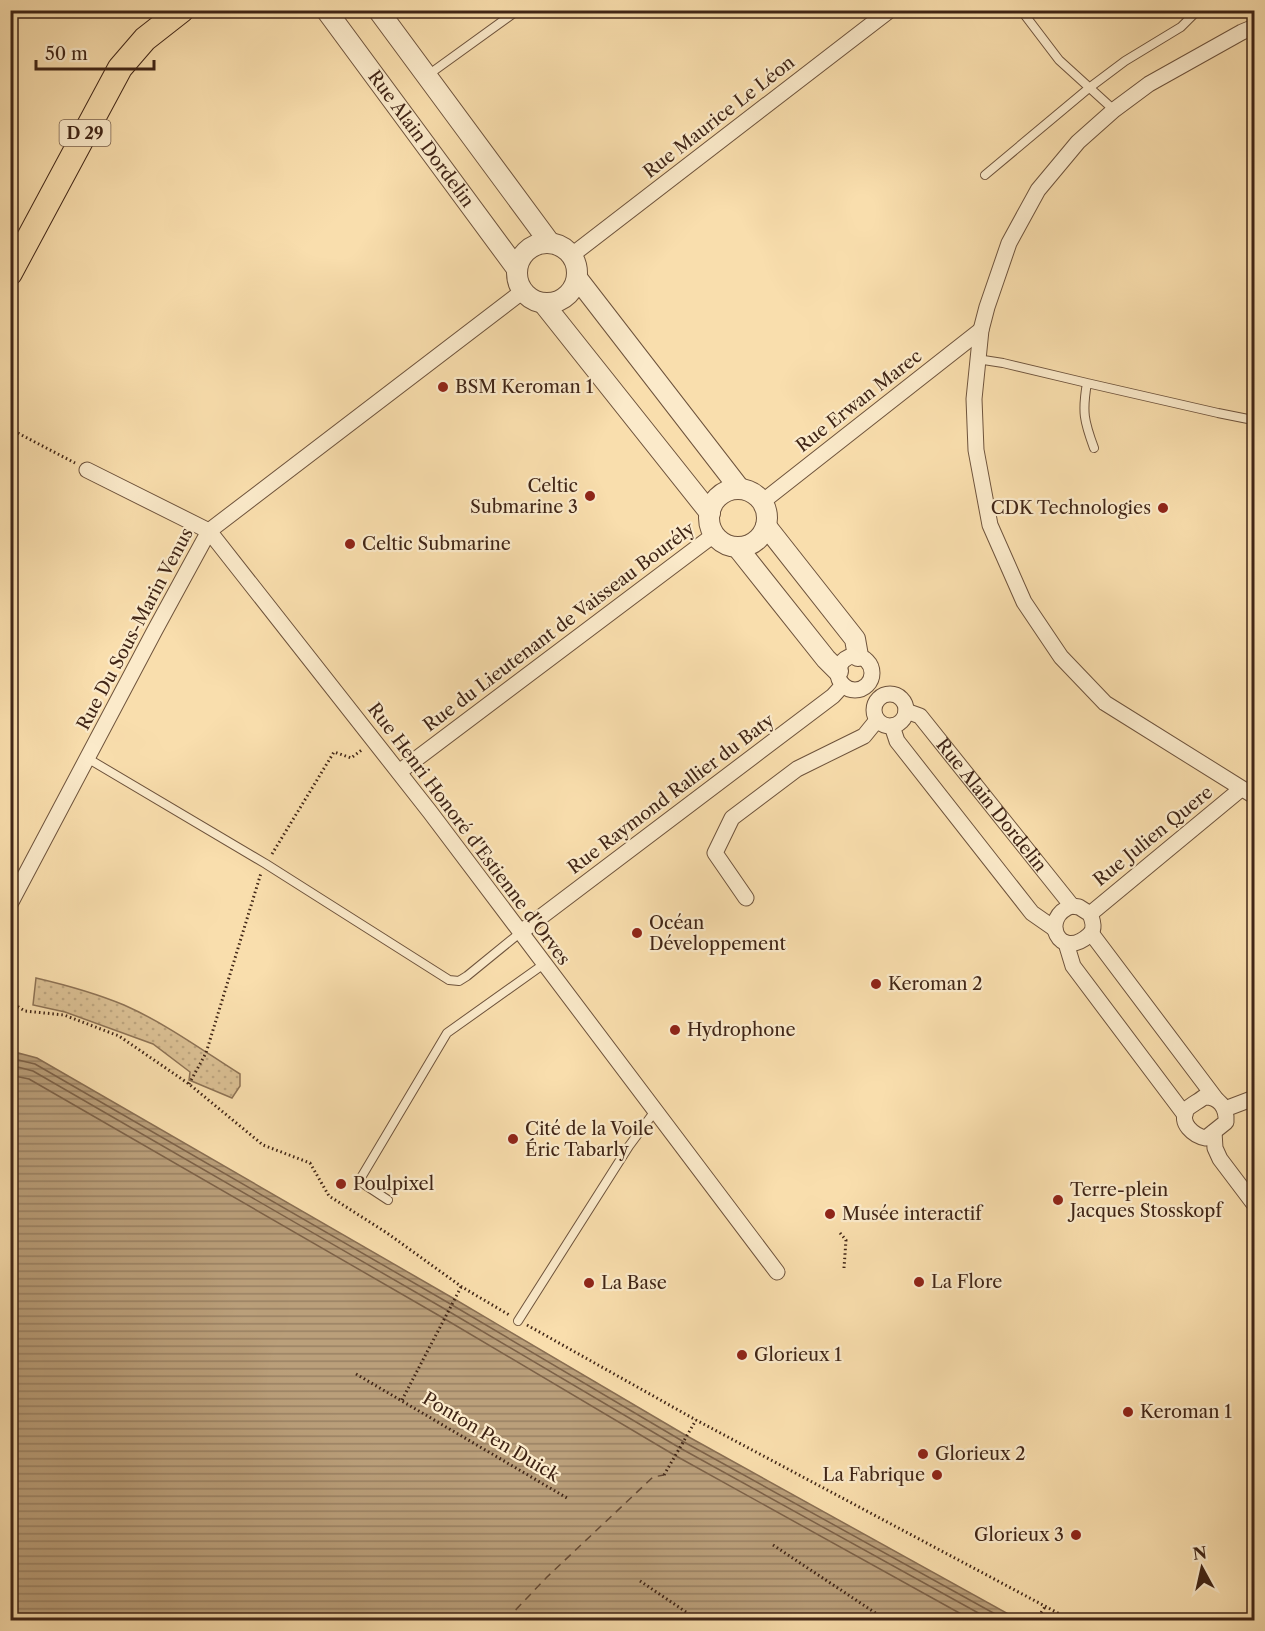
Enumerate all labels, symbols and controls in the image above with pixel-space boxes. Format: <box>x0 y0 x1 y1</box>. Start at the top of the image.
scale bar <box>36 33 154 71</box>
text: 50 m <box>45 43 88 65</box>
street label: Rue Maurice Le Léon <box>639 51 799 183</box>
street label: Rue Alain Dordelin <box>363 66 479 211</box>
road number: D 29 <box>60 120 110 146</box>
street label: Rue Erwan Marec <box>792 345 926 457</box>
place label: BSM Keroman 1 <box>455 376 594 398</box>
marker: BSM Keroman 1 <box>436 380 450 394</box>
place label: Celtic Submarine 3 <box>470 475 578 518</box>
marker: Celtic Submarine 3 <box>583 489 597 503</box>
place label: CDK Technologies <box>991 497 1151 519</box>
marker: CDK Technologies <box>1156 501 1170 515</box>
street label: Rue du Lieutenant de Vaisseau Bourély <box>419 517 700 736</box>
street label: Rue Du Sous-Marin Venus <box>72 524 198 734</box>
place label: Celtic Submarine <box>362 533 511 555</box>
marker: Celtic Submarine <box>343 537 357 551</box>
street label: Rue Henri Honoré d'Estienne d'Orves <box>363 698 575 970</box>
street label: Rue Raymond Rallier du Baty <box>564 709 779 879</box>
street label: Rue Alain Dordelin <box>931 734 1051 876</box>
street label: Rue Julien Quere <box>1089 781 1217 891</box>
place label: Océan Développement <box>649 912 786 955</box>
marker: Océan Développement <box>630 926 644 940</box>
place label: Keroman 2 <box>888 973 983 995</box>
marker: Keroman 2 <box>869 977 883 991</box>
place label: Hydrophone <box>687 1019 796 1041</box>
marker: Hydrophone <box>668 1023 682 1037</box>
place label: Cité de la Voile Éric Tabarly <box>525 1118 654 1161</box>
marker: Cité de la Voile Éric Tabarly <box>506 1132 520 1146</box>
place label: Poulpixel <box>353 1173 434 1195</box>
marker: Poulpixel <box>334 1177 348 1191</box>
place label: Terre-plein Jacques Stosskopf <box>1067 1179 1224 1222</box>
marker: Terre-plein Jacques Stosskopf <box>1051 1193 1065 1207</box>
place label: Musée interactif <box>842 1203 984 1225</box>
marker: Musée interactif <box>823 1207 837 1221</box>
place label: La Flore <box>931 1271 1002 1293</box>
place label: La Base <box>601 1272 667 1294</box>
marker: La Flore <box>912 1275 926 1289</box>
marker: La Base <box>582 1276 596 1290</box>
place label: Glorieux 1 <box>754 1344 842 1366</box>
marker: Glorieux 1 <box>735 1348 749 1362</box>
street label: Ponton Pen Duick <box>419 1387 565 1487</box>
place label: Keroman 1 <box>1140 1401 1232 1423</box>
marker: Keroman 1 <box>1121 1405 1135 1419</box>
place label: Glorieux 2 <box>935 1443 1026 1465</box>
marker: Glorieux 2 <box>916 1447 930 1461</box>
place label: La Fabrique <box>823 1464 925 1486</box>
marker: La Fabrique <box>930 1468 944 1482</box>
place label: Glorieux 3 <box>974 1524 1064 1546</box>
marker: Glorieux 3 <box>1069 1528 1083 1542</box>
north arrow <box>1172 1538 1232 1598</box>
text: N <box>1192 1542 1208 1564</box>

